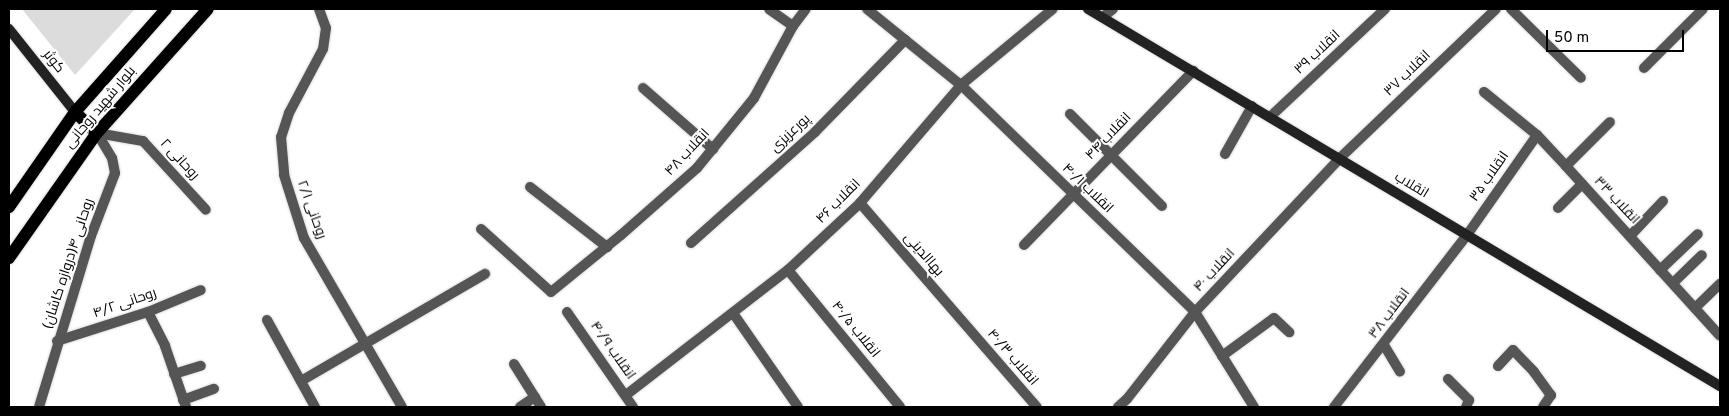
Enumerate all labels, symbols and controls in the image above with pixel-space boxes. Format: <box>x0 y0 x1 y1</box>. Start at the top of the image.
scale bar <box>1549 20 1686 52</box>
street label: انقلاب ۳۹ <box>1291 27 1345 79</box>
text: 50 m <box>1554 29 1589 48</box>
street label: کوثر <box>39 47 67 77</box>
street label: انقلاب ۳۷ <box>1381 48 1435 100</box>
street label: بلوار شهید روحانی <box>62 64 140 152</box>
street label: انقلاب ۴۴ <box>1083 110 1135 164</box>
street label: پورعزیزی <box>768 111 814 157</box>
street label: انقلاب ۴۸ <box>662 126 714 180</box>
street label: روحانی ۲ <box>156 136 202 184</box>
street label: انقلاب ۳۵ <box>1467 149 1513 205</box>
street label: انقلاب ۴۰/۱ <box>1058 161 1116 217</box>
street label: انقلاب <box>1391 169 1431 203</box>
street label: انقلاب ۳۳ <box>1590 174 1642 228</box>
street label: انقلاب ۴۶ <box>813 176 865 228</box>
street label: روحانی ۲/۱ <box>293 178 329 242</box>
street label: روحانی ۴(دروازه کاشان) <box>40 197 98 331</box>
street label: بهاالدینی <box>899 230 947 280</box>
street label: انقلاب ۴۰ <box>1191 246 1239 296</box>
street label: روحانی ۴/۲ <box>91 285 159 323</box>
street label: انقلاب ۳۸ <box>1366 286 1414 342</box>
street label: انقلاب ۴۰/۵ <box>827 298 883 362</box>
street label: انقلاب ۴۰/۹ <box>586 319 638 383</box>
street label: انقلاب ۴۰/۳ <box>983 326 1041 390</box>

